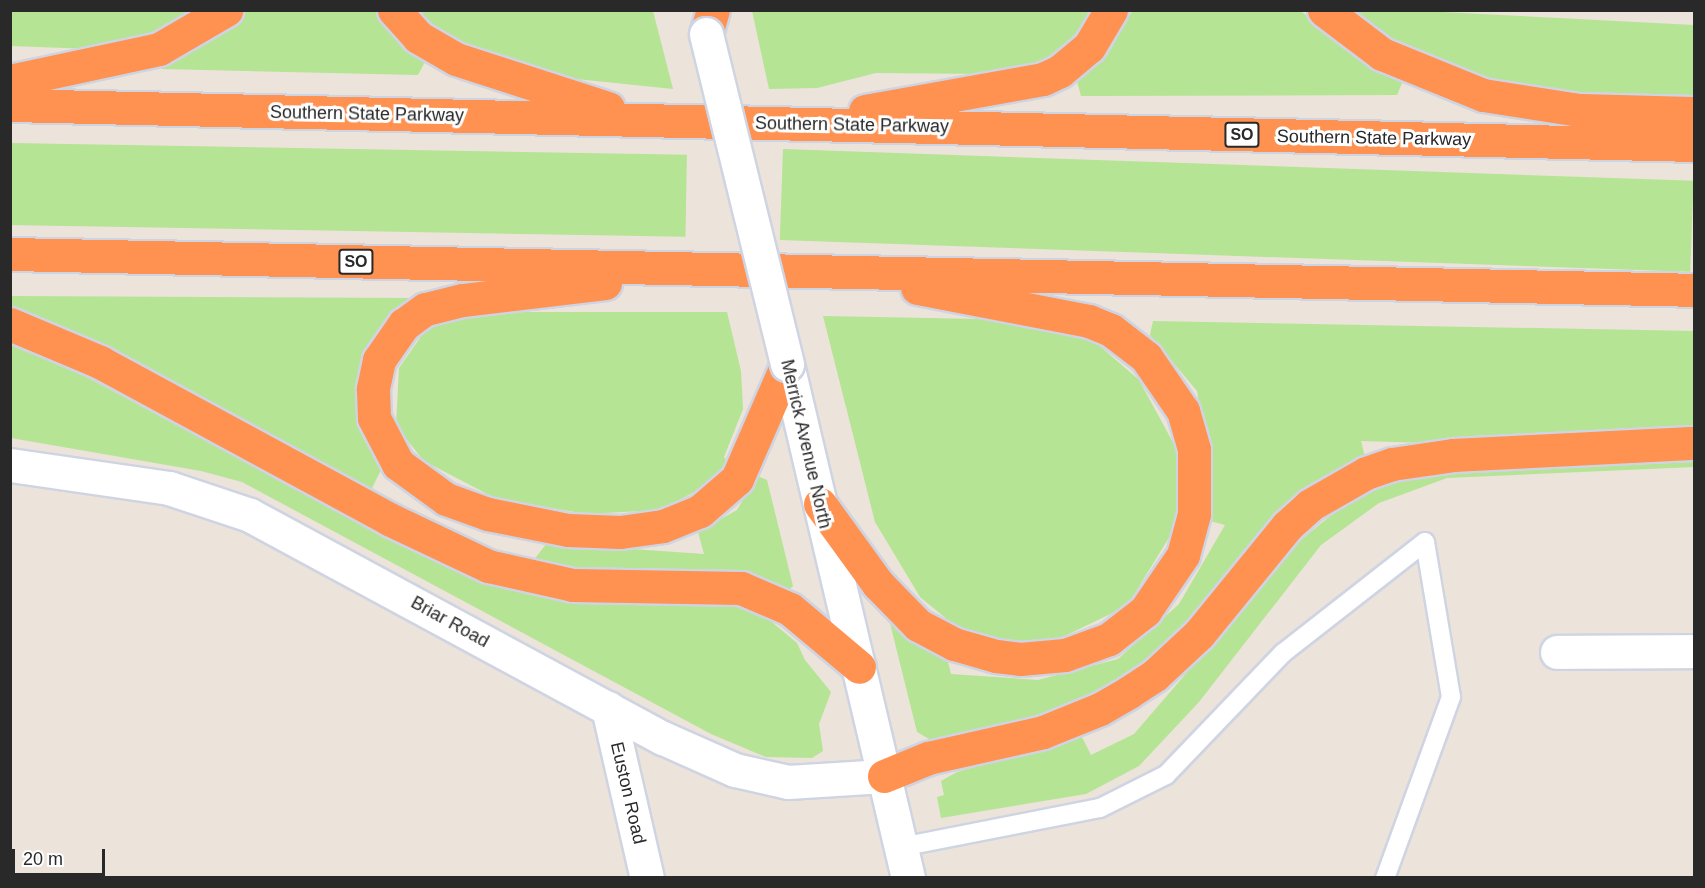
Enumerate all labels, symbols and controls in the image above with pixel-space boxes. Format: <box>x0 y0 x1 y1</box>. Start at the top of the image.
street label: Southern State Parkway <box>270 102 464 126</box>
street label: Southern State Parkway <box>755 113 949 137</box>
road number: SO <box>1224 122 1260 148</box>
street label: Southern State Parkway <box>1277 126 1471 150</box>
road number: SO <box>338 249 374 275</box>
street label: Merrick Avenue North <box>776 357 836 531</box>
street label: Briar Road <box>407 592 493 652</box>
street label: Euston Road <box>606 740 650 846</box>
scale bar <box>15 837 108 875</box>
text: 20 m <box>23 849 63 869</box>

